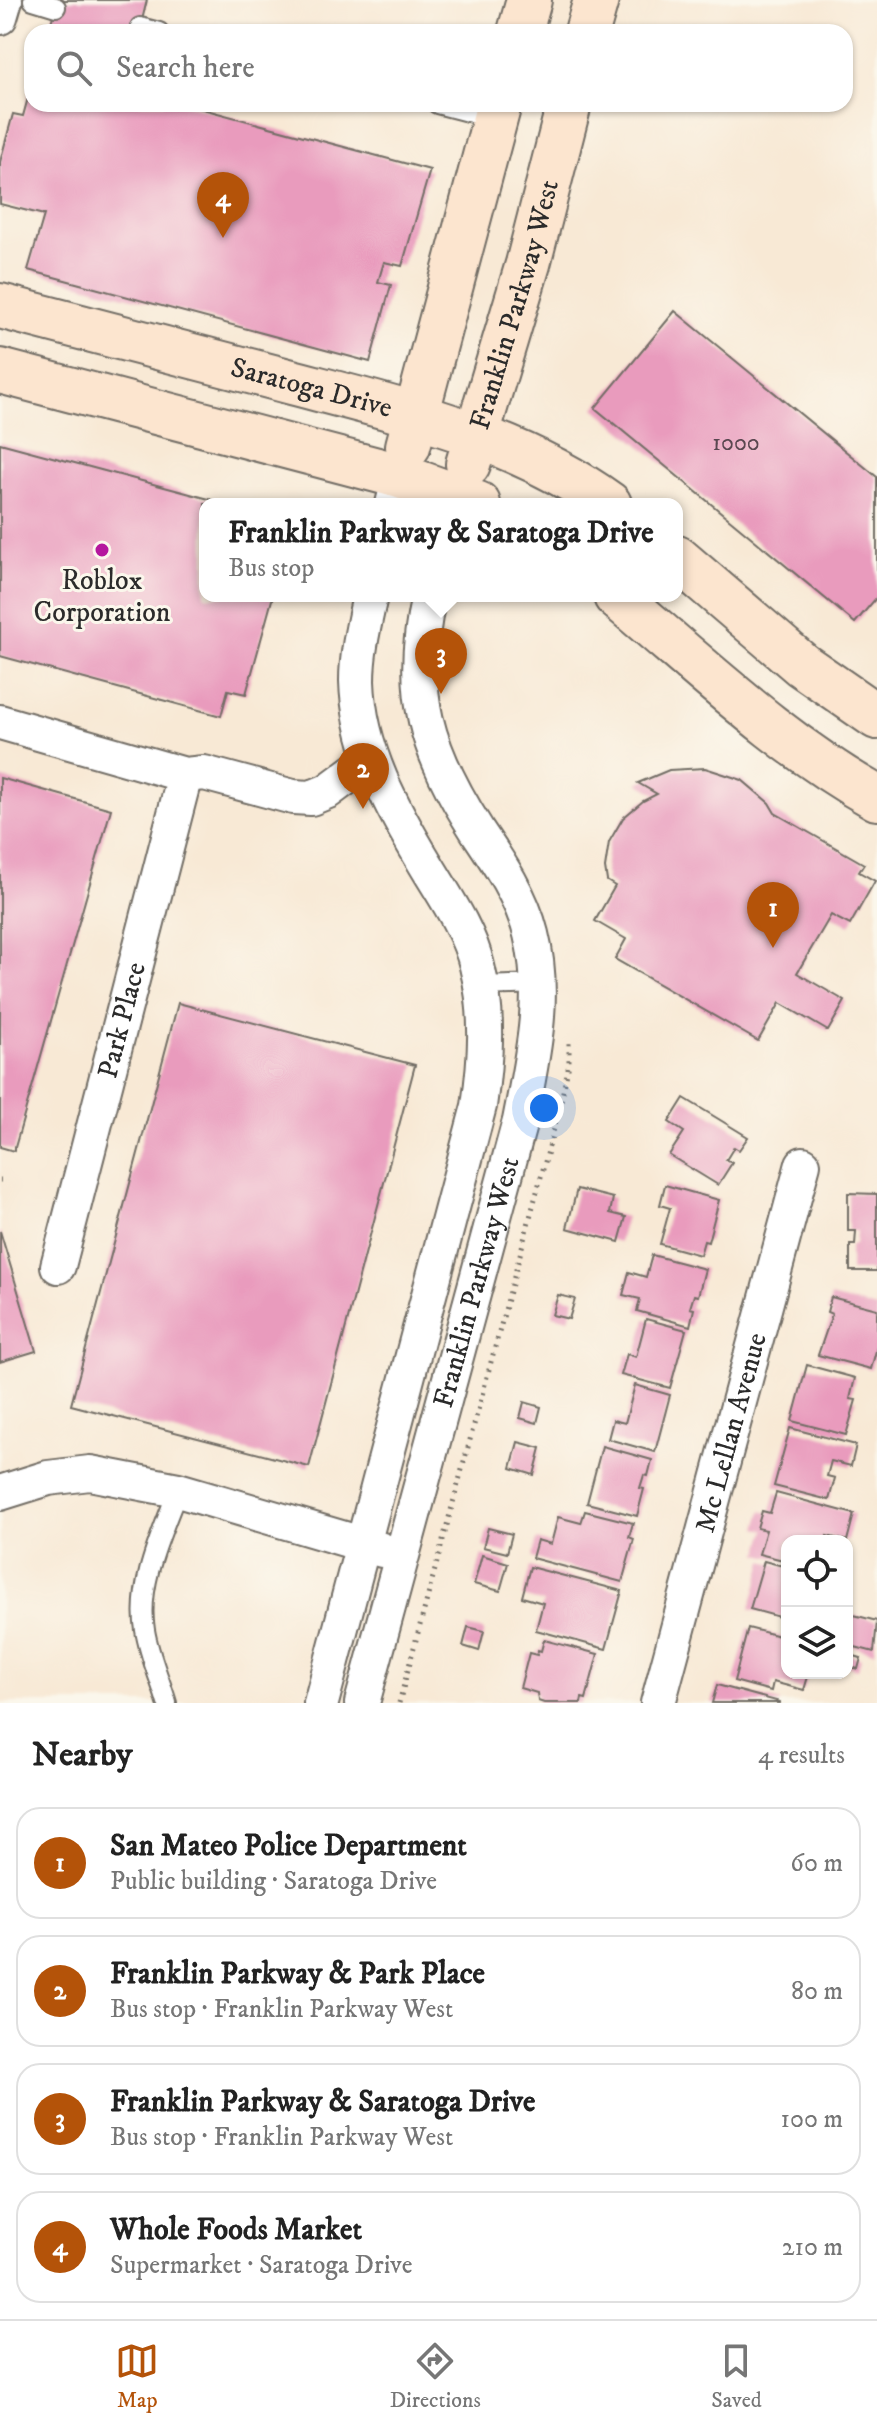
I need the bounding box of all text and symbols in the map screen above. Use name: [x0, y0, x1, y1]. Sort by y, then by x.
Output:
search box: [24, 24, 853, 112]
icon: search: [52, 46, 96, 90]
text: Search here: [116, 50, 255, 87]
pin: 4: [197, 172, 249, 238]
street label: Franklin Parkway West: [462, 176, 566, 434]
street label: Saratoga Drive: [227, 349, 396, 425]
house number: 1000: [712, 428, 760, 458]
popup: [199, 498, 683, 602]
text: Franklin Parkway & Saratoga Drive: [228, 515, 654, 552]
marker: Roblox Corporation: [93, 541, 111, 559]
text: Bus stop: [228, 552, 314, 585]
place label: Roblox Corporation: [34, 563, 171, 630]
pin: 3: [415, 628, 467, 694]
pin: 2: [337, 743, 389, 809]
pin: 1: [747, 882, 799, 948]
street label: Park Place: [90, 958, 153, 1082]
your location: [524, 1088, 564, 1128]
street label: Franklin Parkway West: [425, 1153, 527, 1412]
street label: Mc Lellan Avenue: [687, 1329, 774, 1536]
map controls: [781, 1535, 853, 1679]
button: locate: [781, 1535, 853, 1607]
button: layers: [781, 1607, 853, 1679]
text: Nearby: [32, 1734, 133, 1776]
text: 4 results: [758, 1739, 845, 1772]
text: San Mateo Police Department: [110, 1828, 467, 1865]
text: 1: [55, 1847, 65, 1880]
text: 60 m: [790, 1847, 843, 1880]
text: Public building · Saratoga Drive: [110, 1865, 437, 1898]
text: Franklin Parkway & Park Place: [110, 1956, 485, 1993]
text: 2: [54, 1975, 66, 2008]
text: 80 m: [791, 1975, 843, 2008]
text: Bus stop · Franklin Parkway West: [110, 1993, 453, 2026]
text: Franklin Parkway & Saratoga Drive: [110, 2084, 535, 2121]
text: 3: [55, 2103, 65, 2136]
text: 100 m: [780, 2103, 843, 2136]
text: Bus stop · Franklin Parkway West: [110, 2121, 453, 2154]
text: Whole Foods Market: [110, 2212, 362, 2249]
text: 4: [53, 2231, 67, 2264]
text: 210 m: [782, 2231, 843, 2264]
text: Supermarket · Saratoga Drive: [110, 2249, 413, 2282]
tab: Map: [115, 2339, 159, 2414]
tab: Directions: [390, 2339, 481, 2414]
tab: Saved: [711, 2339, 762, 2414]

